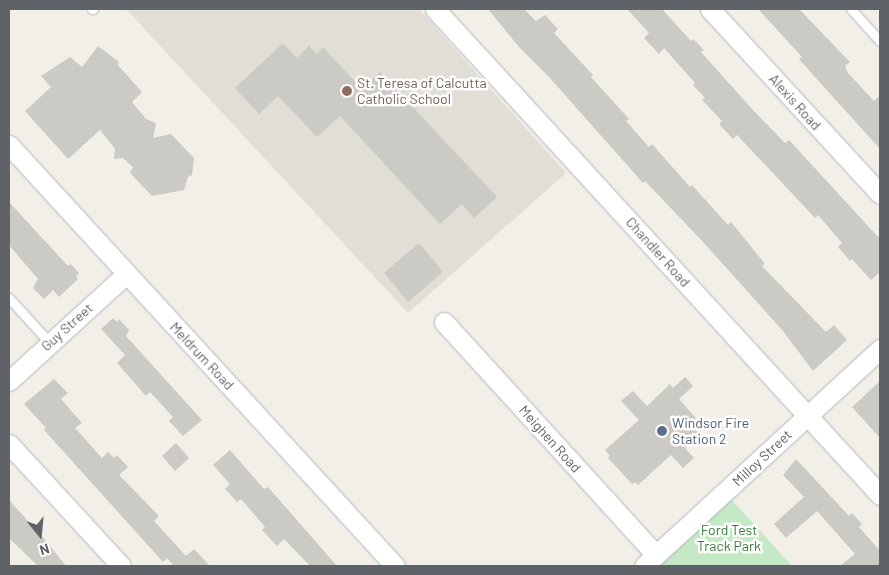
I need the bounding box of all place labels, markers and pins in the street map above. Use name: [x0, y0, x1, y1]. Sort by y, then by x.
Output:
place label: St. Teresa of Calcutta Catholic School: [357, 75, 487, 108]
marker: St. Teresa of Calcutta Catholic School: [341, 85, 353, 97]
place label: Windsor Fire Station 2: [672, 415, 749, 448]
marker: Windsor Fire Station 2: [656, 425, 668, 437]

